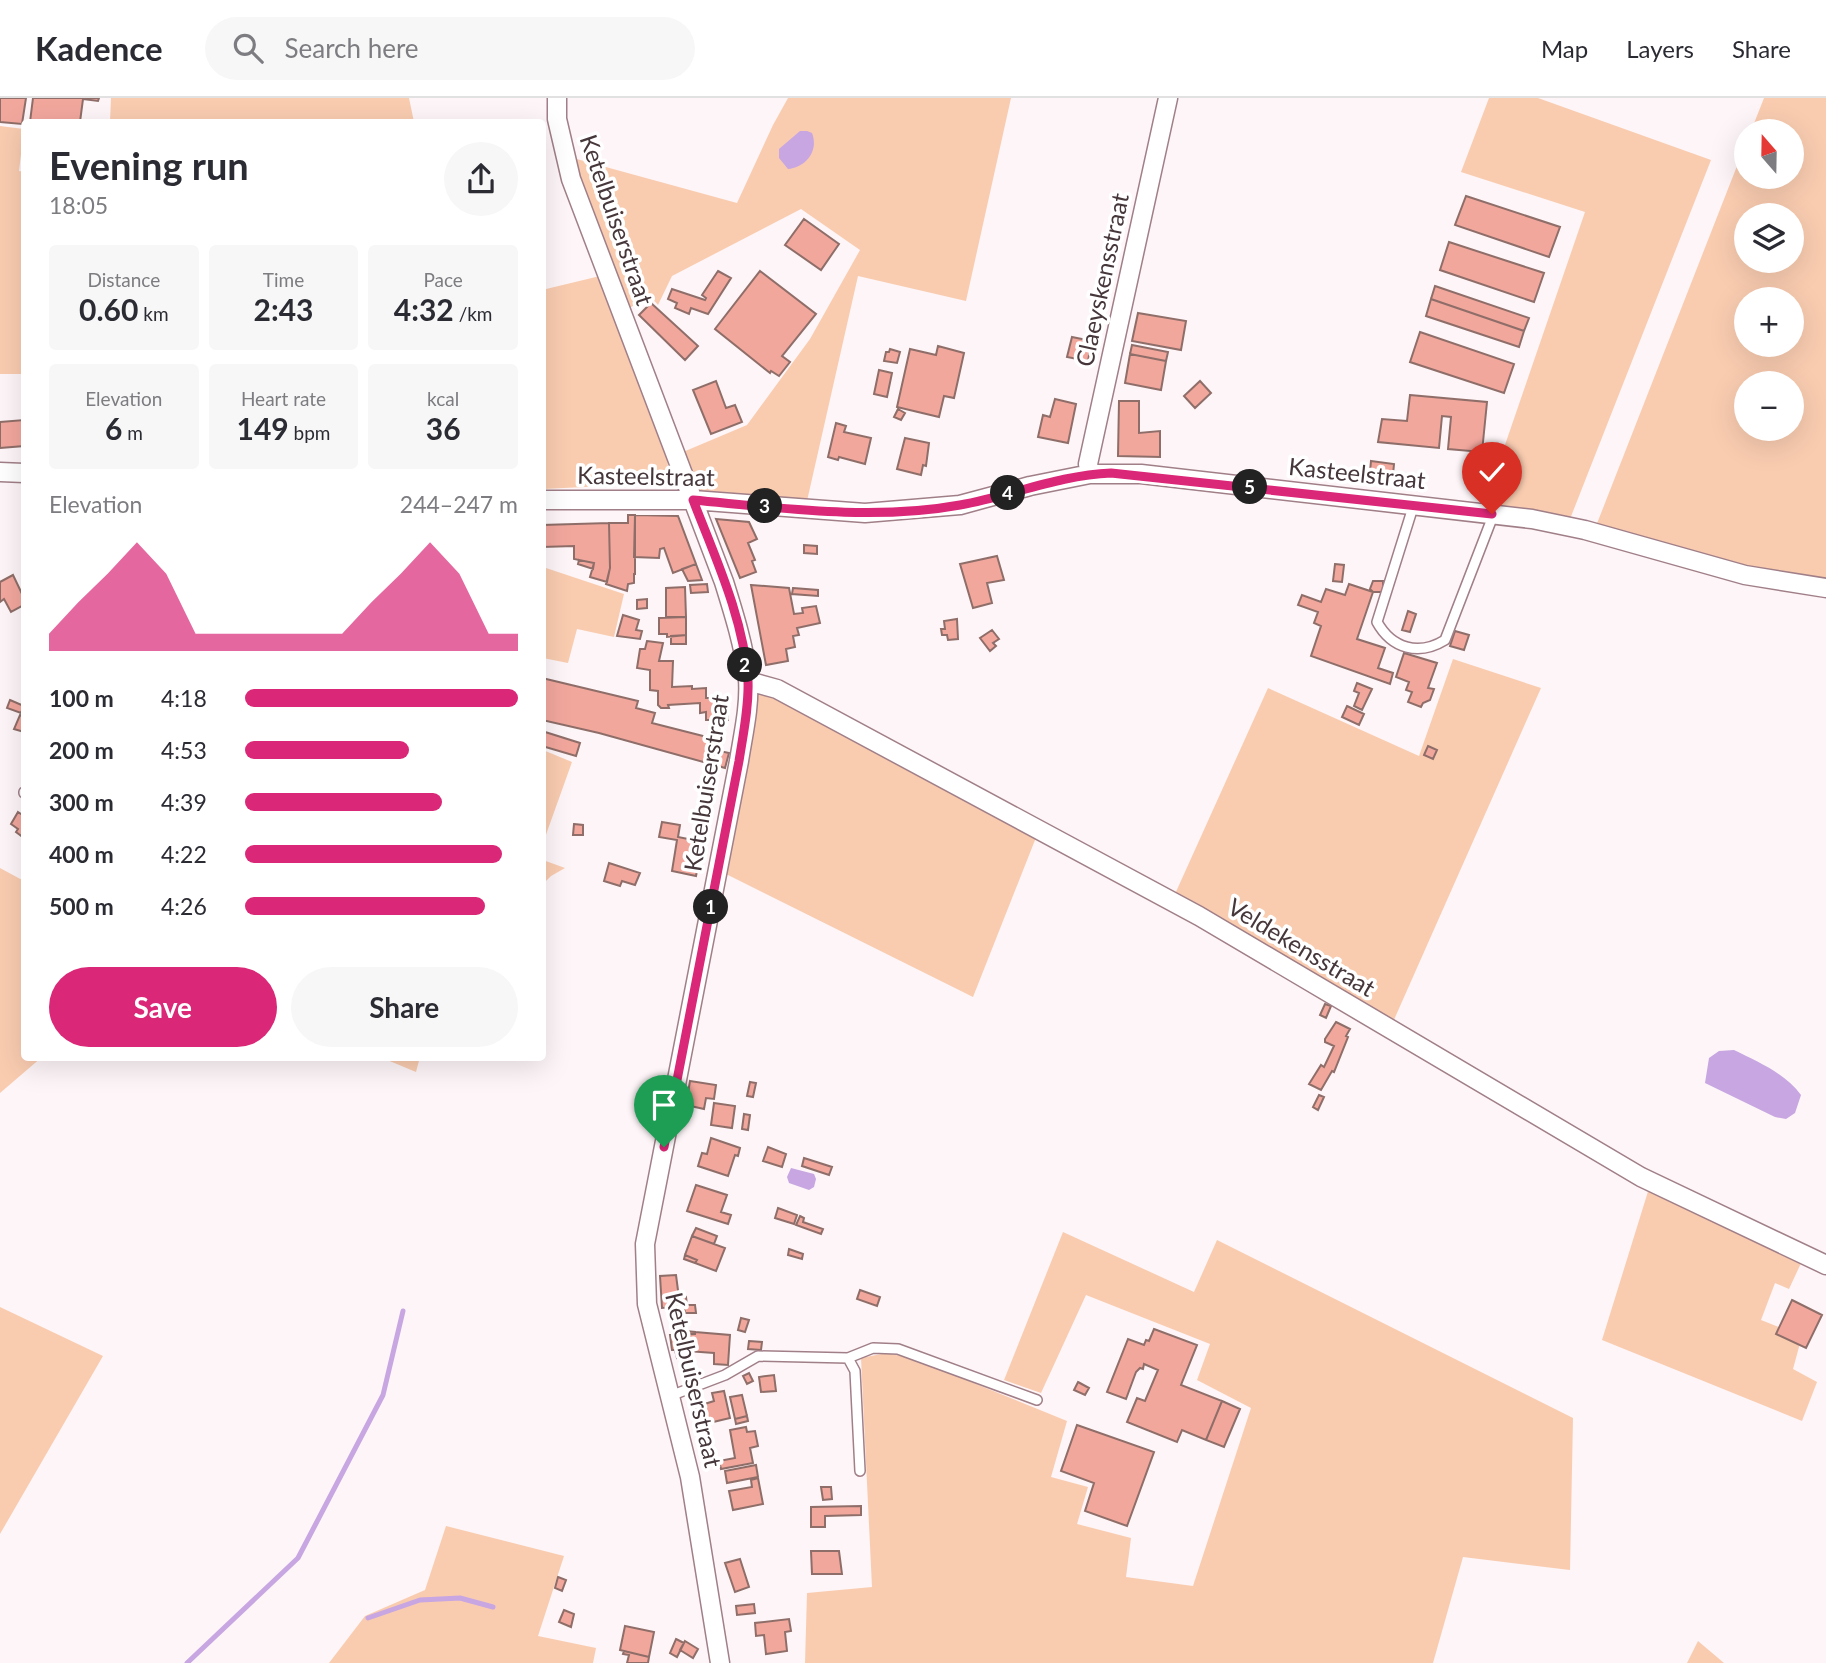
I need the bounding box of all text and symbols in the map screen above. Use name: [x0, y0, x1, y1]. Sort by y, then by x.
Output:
search box: [205, 17, 695, 80]
text: Kadence: [35, 28, 163, 68]
icon: search: [229, 29, 267, 67]
text: Search here: [285, 32, 419, 64]
text: Map: [1541, 34, 1588, 63]
text: Layers: [1626, 34, 1694, 63]
text: Share: [1732, 34, 1791, 63]
north arrow: [1734, 119, 1804, 189]
map controls: [1734, 119, 1804, 441]
street label: Ketelbuiserstraat: [575, 130, 660, 309]
text: Evening run: [49, 142, 249, 188]
button: share: [444, 142, 518, 216]
street label: Claeyskensstraat: [1069, 190, 1134, 369]
text: 18:05: [49, 191, 108, 219]
button: layers: [1734, 203, 1804, 273]
text: Distance: [87, 268, 160, 291]
text: Time: [263, 268, 304, 291]
text: Pace: [423, 268, 463, 291]
button: +: [1734, 287, 1804, 357]
text: 0.60: [79, 291, 138, 327]
text: 2:43: [254, 291, 313, 327]
text: 4:32: [394, 291, 454, 327]
text: km: [138, 302, 169, 325]
text: /km: [454, 302, 493, 325]
button: −: [1734, 371, 1804, 441]
text: Elevation: [85, 387, 162, 410]
text: Heart rate: [241, 387, 326, 410]
text: kcal: [427, 387, 459, 410]
text: 6: [105, 410, 122, 446]
text: 149: [237, 410, 289, 446]
text: 36: [426, 410, 461, 446]
text: m: [122, 421, 143, 444]
text: bpm: [289, 421, 330, 444]
pin: [1462, 442, 1522, 514]
street label: Kasteelstraat: [1287, 451, 1427, 494]
icon: check: [1473, 453, 1511, 491]
street label: Kasteelstraat: [577, 460, 715, 491]
pin: 5: [1232, 470, 1268, 504]
text: 5: [1244, 475, 1255, 498]
pin: 4: [990, 476, 1026, 510]
text: 4: [1002, 481, 1013, 504]
pin: 3: [748, 488, 782, 524]
text: Elevation: [49, 490, 142, 518]
text: 244–247 m: [400, 490, 518, 518]
text: 3: [759, 494, 770, 517]
pin: 2: [728, 648, 762, 682]
text: 2: [739, 653, 750, 676]
text: 100 m: [49, 684, 114, 712]
text: 4:18: [161, 684, 207, 712]
street label: Ketelbuiserstraat: [677, 692, 734, 873]
text: 200 m: [49, 736, 114, 764]
text: 4:53: [161, 736, 207, 764]
text: 300 m: [49, 788, 114, 816]
text: 4:39: [161, 788, 207, 816]
text: 400 m: [49, 840, 114, 868]
text: 4:22: [161, 840, 207, 868]
pin: 1: [694, 890, 728, 924]
street label: Veldekensstraat: [1223, 891, 1381, 1002]
text: 500 m: [49, 892, 114, 920]
text: 4:26: [161, 892, 207, 920]
text: 1: [705, 895, 716, 918]
button: Save: [49, 967, 277, 1047]
button: Share: [291, 967, 518, 1047]
pin: [634, 1075, 694, 1147]
icon: arrive: [645, 1086, 683, 1124]
street label: Ketelbuiserstraat: [660, 1289, 729, 1470]

